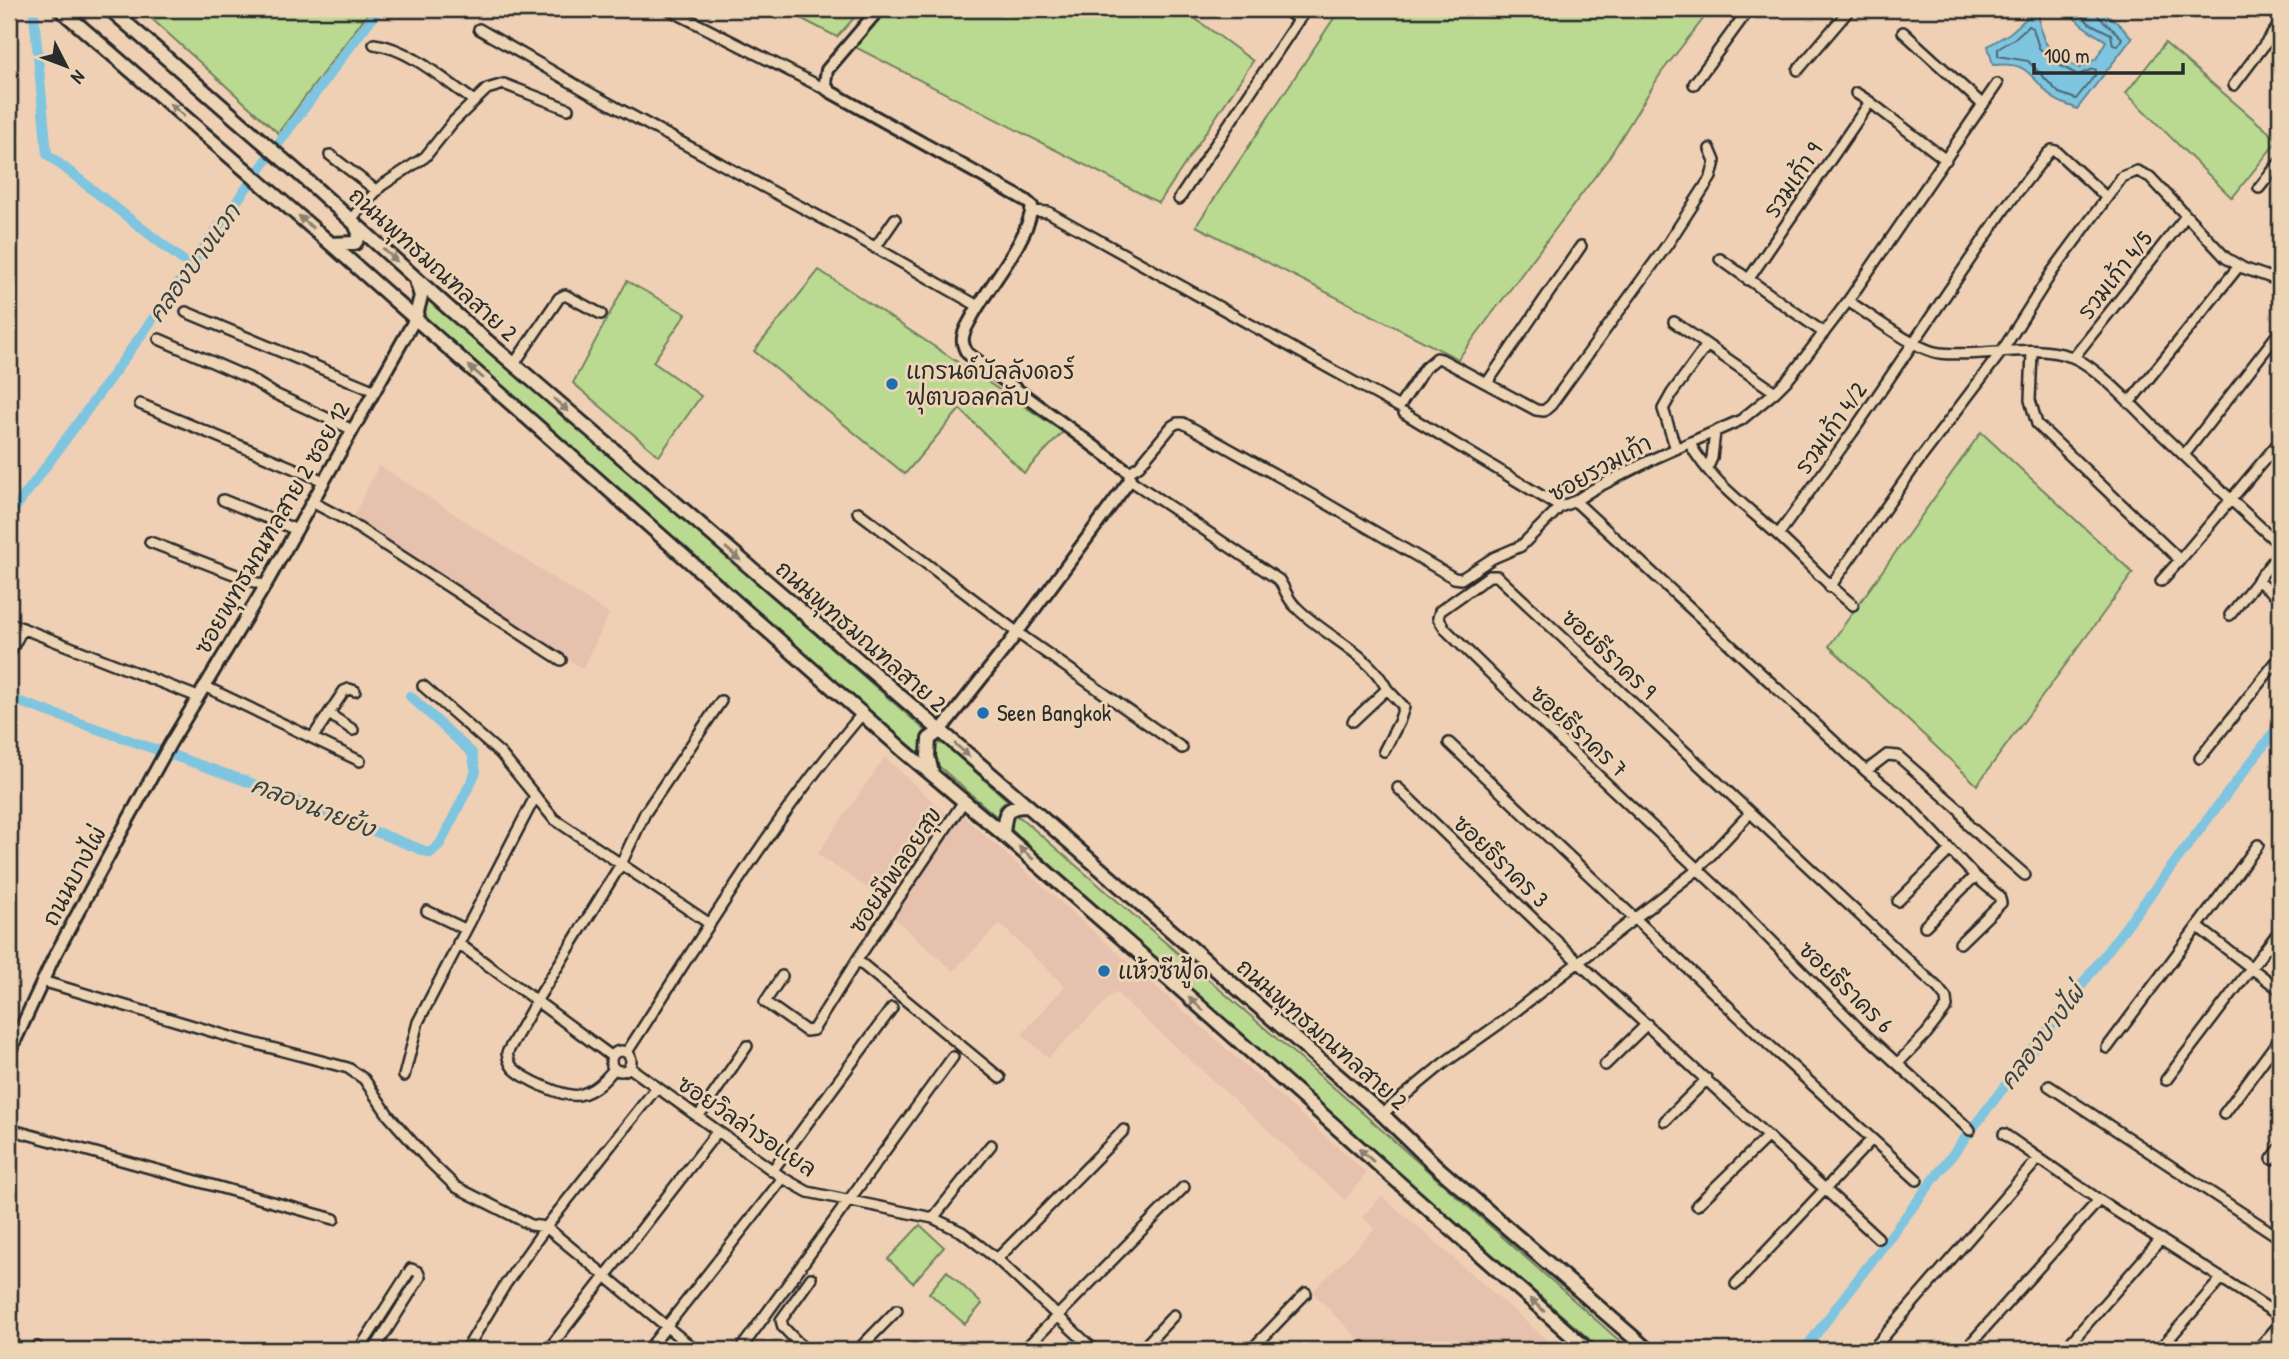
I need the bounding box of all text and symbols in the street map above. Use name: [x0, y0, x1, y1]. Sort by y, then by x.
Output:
north arrow: [32, 32, 102, 102]
scale bar: [2034, 32, 2182, 76]
text: 100 m: [2044, 41, 2090, 70]
text: N: [66, 65, 92, 90]
one-way arrow: [168, 103, 185, 118]
street label: รวมเก้า 9: [1756, 136, 1829, 224]
street label: ถนนพุทธมณฑลสาย 2: [340, 180, 524, 350]
water label: คลองบางแวก: [139, 196, 248, 328]
one-way arrow: [297, 215, 314, 230]
street label: รวมเก้า 4/5: [2070, 224, 2159, 325]
one-way arrow: [381, 247, 398, 263]
place label: แกรนด์บัลลังดอร์ ฟุตบอลคลับ: [906, 355, 1075, 415]
one-way arrow: [467, 364, 485, 380]
street label: รวมเก้า 4/2: [1788, 375, 1874, 480]
marker: แกรนด์บัลลังดอร์ ฟุตบอลคลับ: [884, 376, 900, 392]
street label: ซอยพุทธมณฑลสาย 2 ซอย 12: [187, 396, 359, 661]
one-way arrow: [553, 397, 570, 412]
street label: ซอยรวมเก้า: [1543, 427, 1657, 509]
one-way arrow: [725, 546, 742, 561]
street label: ถนนพุทธมณฑลสาย 2: [767, 553, 953, 721]
street label: ซอยธีราคร 9: [1555, 602, 1664, 706]
street label: ซอยธีราคร 7: [1524, 678, 1635, 784]
place label: Seen Bangkok: [997, 697, 1112, 728]
marker: Seen Bangkok: [975, 705, 991, 721]
one-way arrow: [953, 742, 970, 757]
water label: คลองนายย้ง: [247, 768, 382, 845]
street label: ซอยมีพลอยสุข: [841, 800, 951, 941]
street label: ซอยธีราคร 3: [1447, 807, 1556, 914]
street label: ถนนบางไผ่: [34, 820, 113, 931]
one-way arrow: [1017, 846, 1034, 861]
street label: ซอยธีราคร 6: [1792, 934, 1900, 1040]
street label: ถนนพุทธมณฑลสาย 2: [1228, 951, 1414, 1119]
place label: แห้วซีฟู้ด: [1118, 955, 1209, 989]
marker: แห้วซีฟู้ด: [1096, 963, 1112, 979]
water label: คลองบางไผ่: [1991, 974, 2094, 1095]
one-way arrow: [1187, 996, 1205, 1012]
street label: ซอยวิลล่ารอแยล: [672, 1068, 823, 1184]
one-way arrow: [1357, 1147, 1375, 1163]
one-way arrow: [1528, 1297, 1546, 1313]

